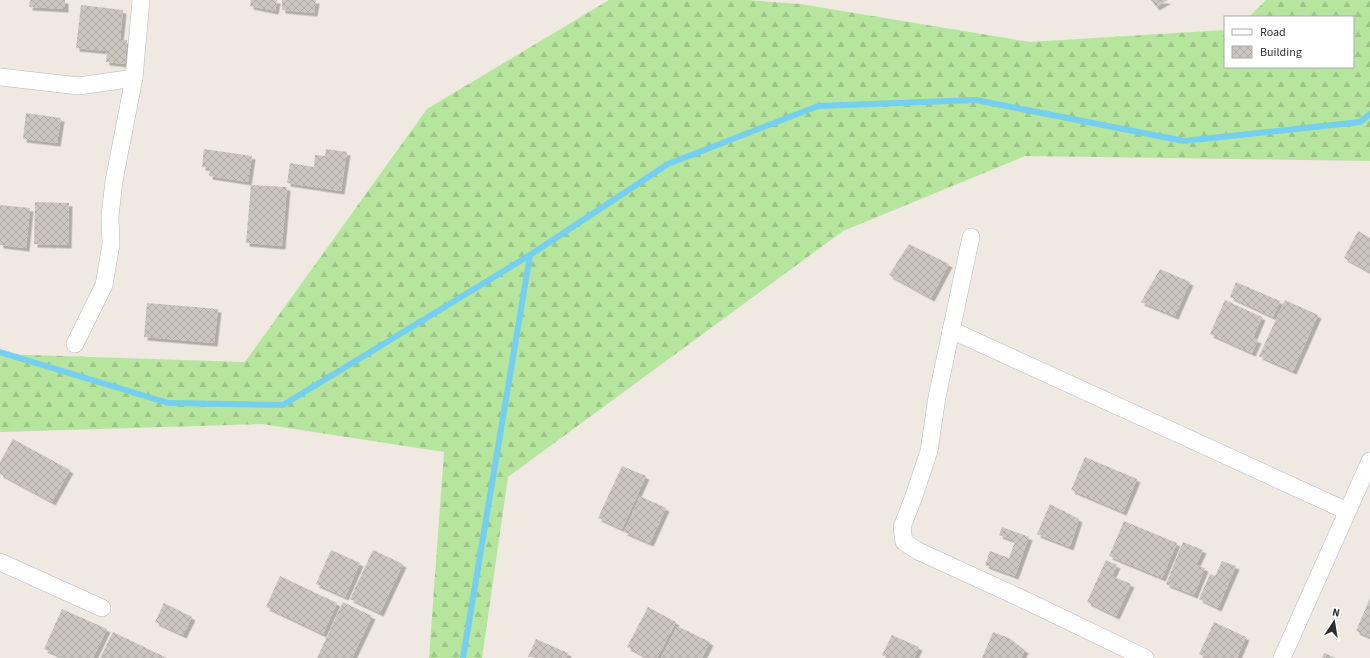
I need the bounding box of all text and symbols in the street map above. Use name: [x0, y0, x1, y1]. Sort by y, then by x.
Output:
legend: [1224, 16, 1354, 68]
text: Road: [1260, 24, 1286, 41]
text: Building: [1260, 44, 1302, 61]
north arrow: [1314, 602, 1354, 642]
text: N: [1331, 605, 1341, 621]

